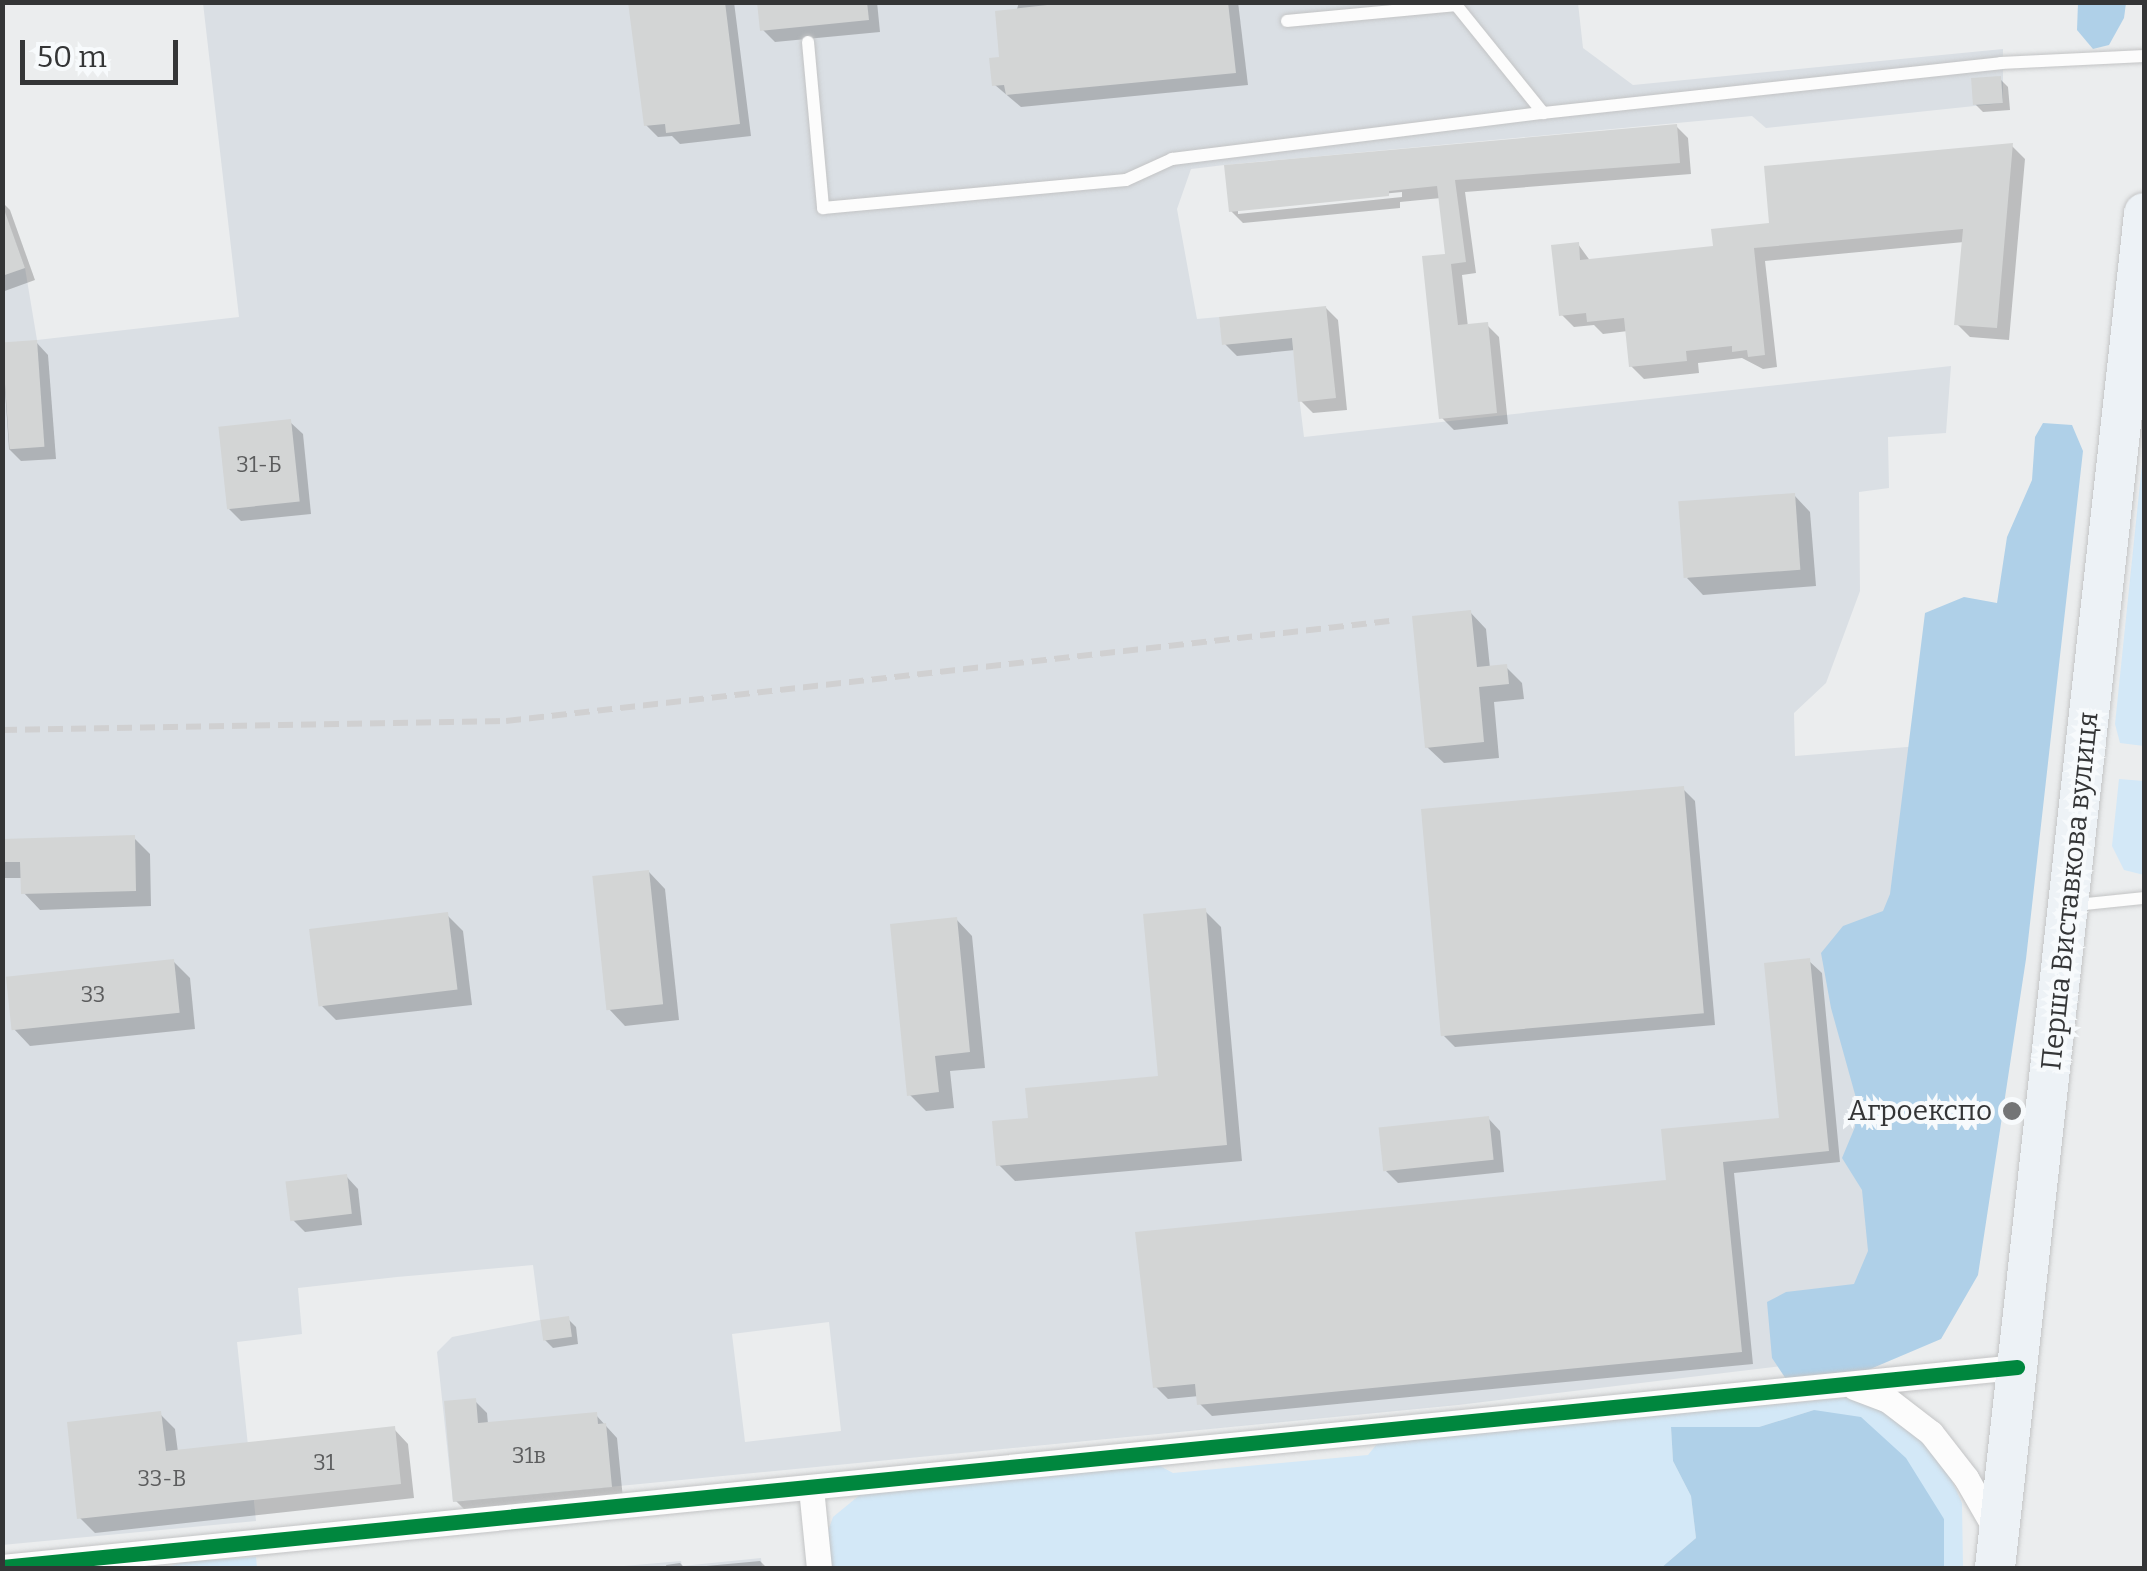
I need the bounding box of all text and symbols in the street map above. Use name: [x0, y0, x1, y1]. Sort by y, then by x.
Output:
scale bar: [25, 20, 182, 82]
text: 50 m: [37, 39, 107, 75]
house number: 31-Б: [236, 452, 282, 478]
street label: Перша Виставкова вулиця: [2034, 710, 2106, 1072]
house number: 33: [81, 982, 105, 1008]
place label: Агроекспо: [1848, 1094, 1992, 1128]
marker: Агроекспо: [2001, 1100, 2023, 1122]
house number: 31в: [512, 1443, 546, 1469]
house number: 31: [313, 1450, 335, 1476]
house number: 33-В: [138, 1466, 186, 1492]

